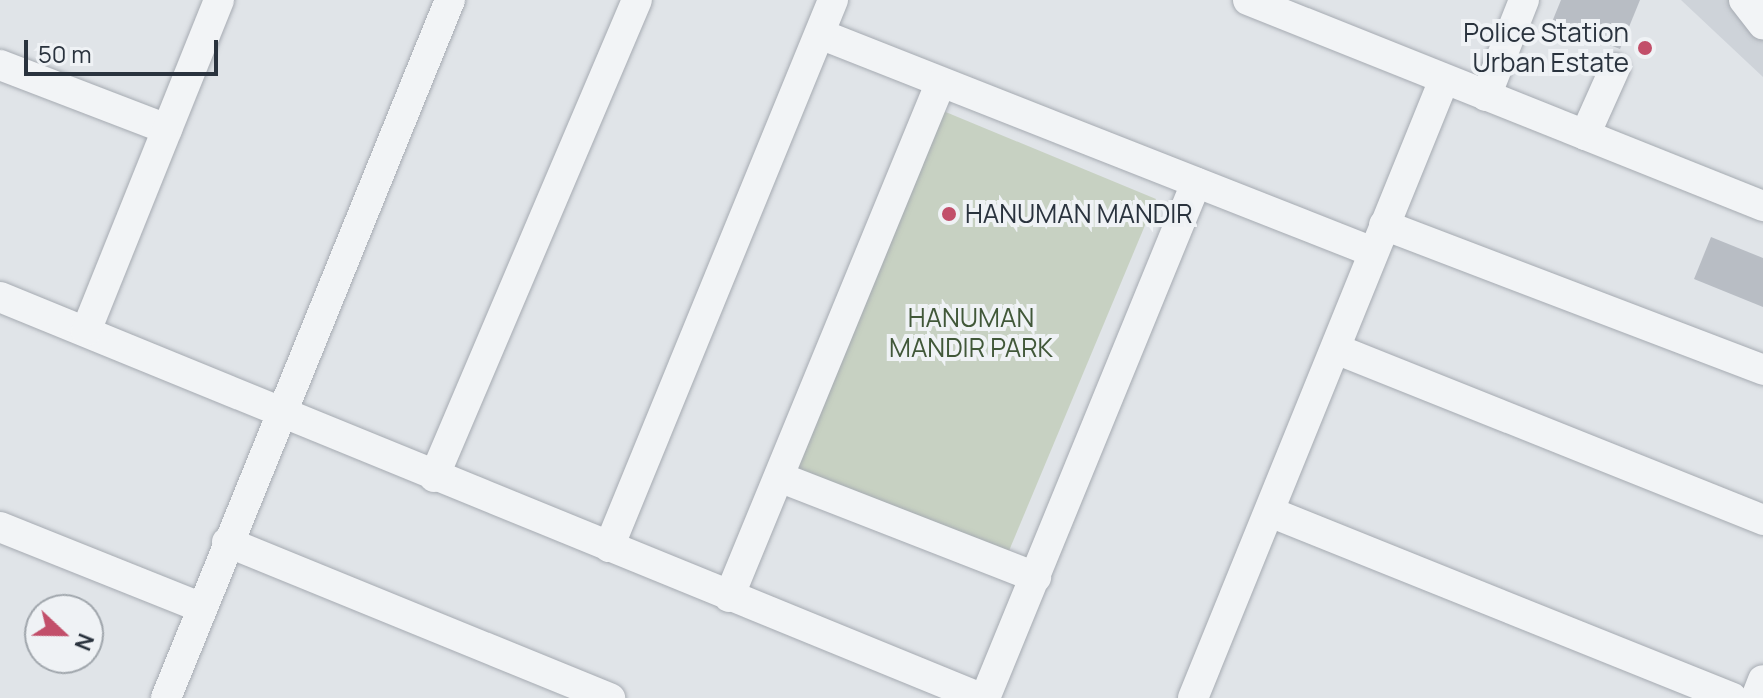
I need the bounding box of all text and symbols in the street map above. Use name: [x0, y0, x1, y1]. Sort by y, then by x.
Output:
place label: Police Station Urban Estate: [1463, 17, 1629, 78]
scale bar: [28, 24, 222, 74]
text: 50 m: [38, 37, 92, 70]
marker: Police Station Urban Estate: [1636, 39, 1654, 57]
place label: HANUMAN MANDIR: [965, 198, 1193, 230]
marker: HANUMAN MANDIR: [940, 205, 958, 223]
park label: HANUMAN MANDIR PARK: [889, 302, 1053, 364]
north arrow: [24, 594, 104, 674]
text: N: [68, 629, 101, 655]

